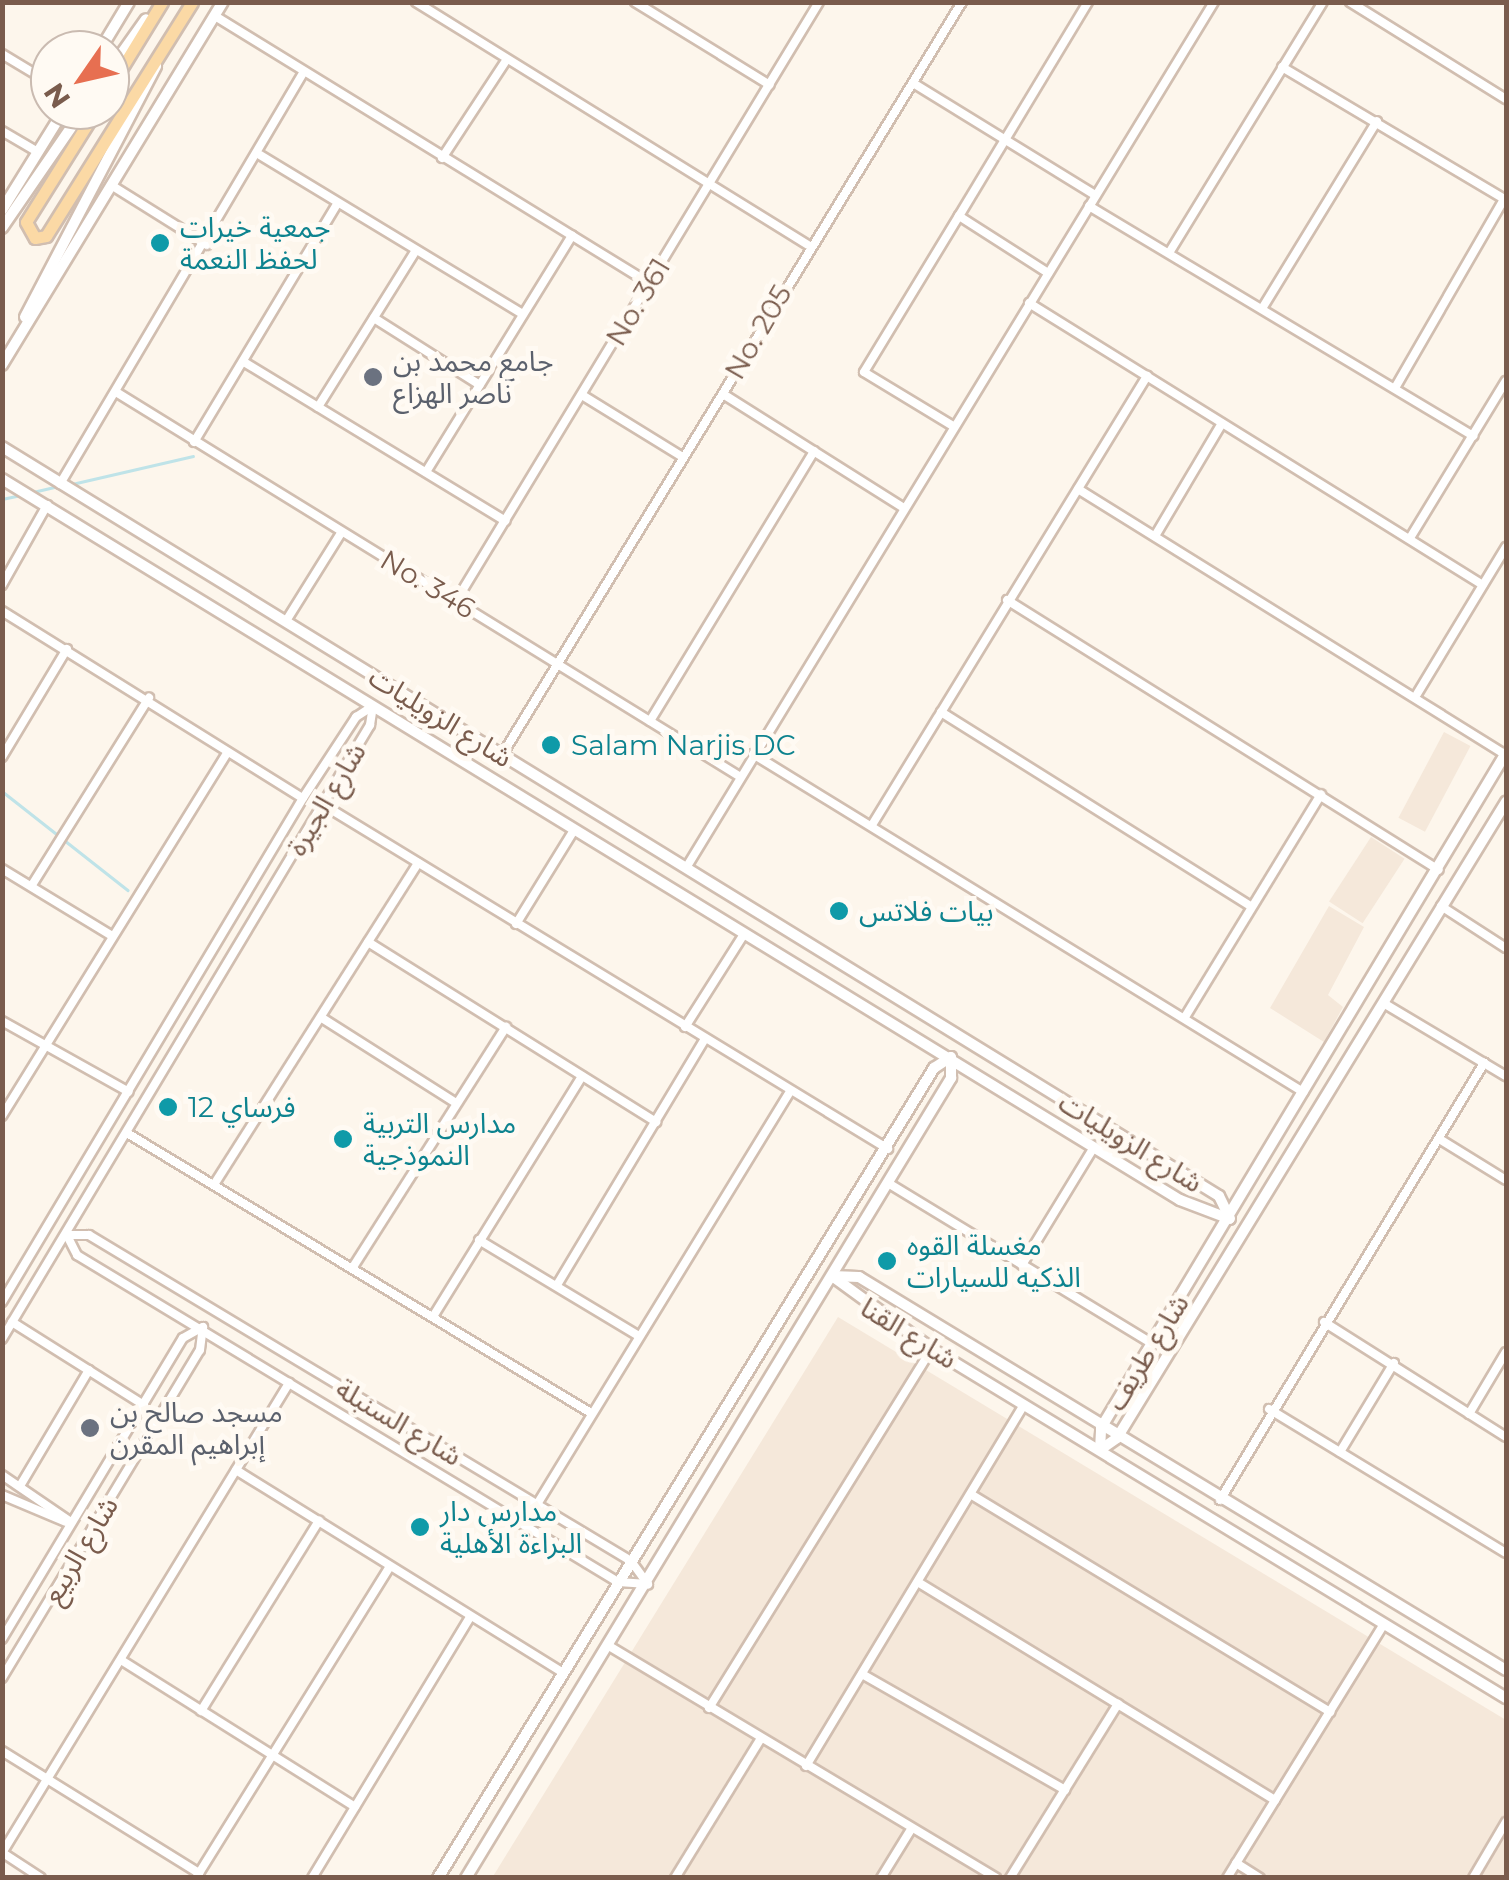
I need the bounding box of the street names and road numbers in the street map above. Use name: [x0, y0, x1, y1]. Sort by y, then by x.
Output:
street label: No. 361: [599, 252, 677, 352]
street label: No. 205: [718, 279, 798, 385]
street label: No. 346: [375, 543, 481, 625]
street label: شارع الزويليات: [363, 660, 519, 774]
street label: شارع الجيرة: [279, 737, 373, 861]
street label: شارع الزويليات: [1053, 1085, 1209, 1199]
street label: شارع طريف: [1098, 1288, 1196, 1416]
street label: شارع القنا: [855, 1290, 963, 1376]
street label: شارع السنبلة: [330, 1371, 468, 1473]
street label: شارع الربيع: [35, 1490, 125, 1610]

